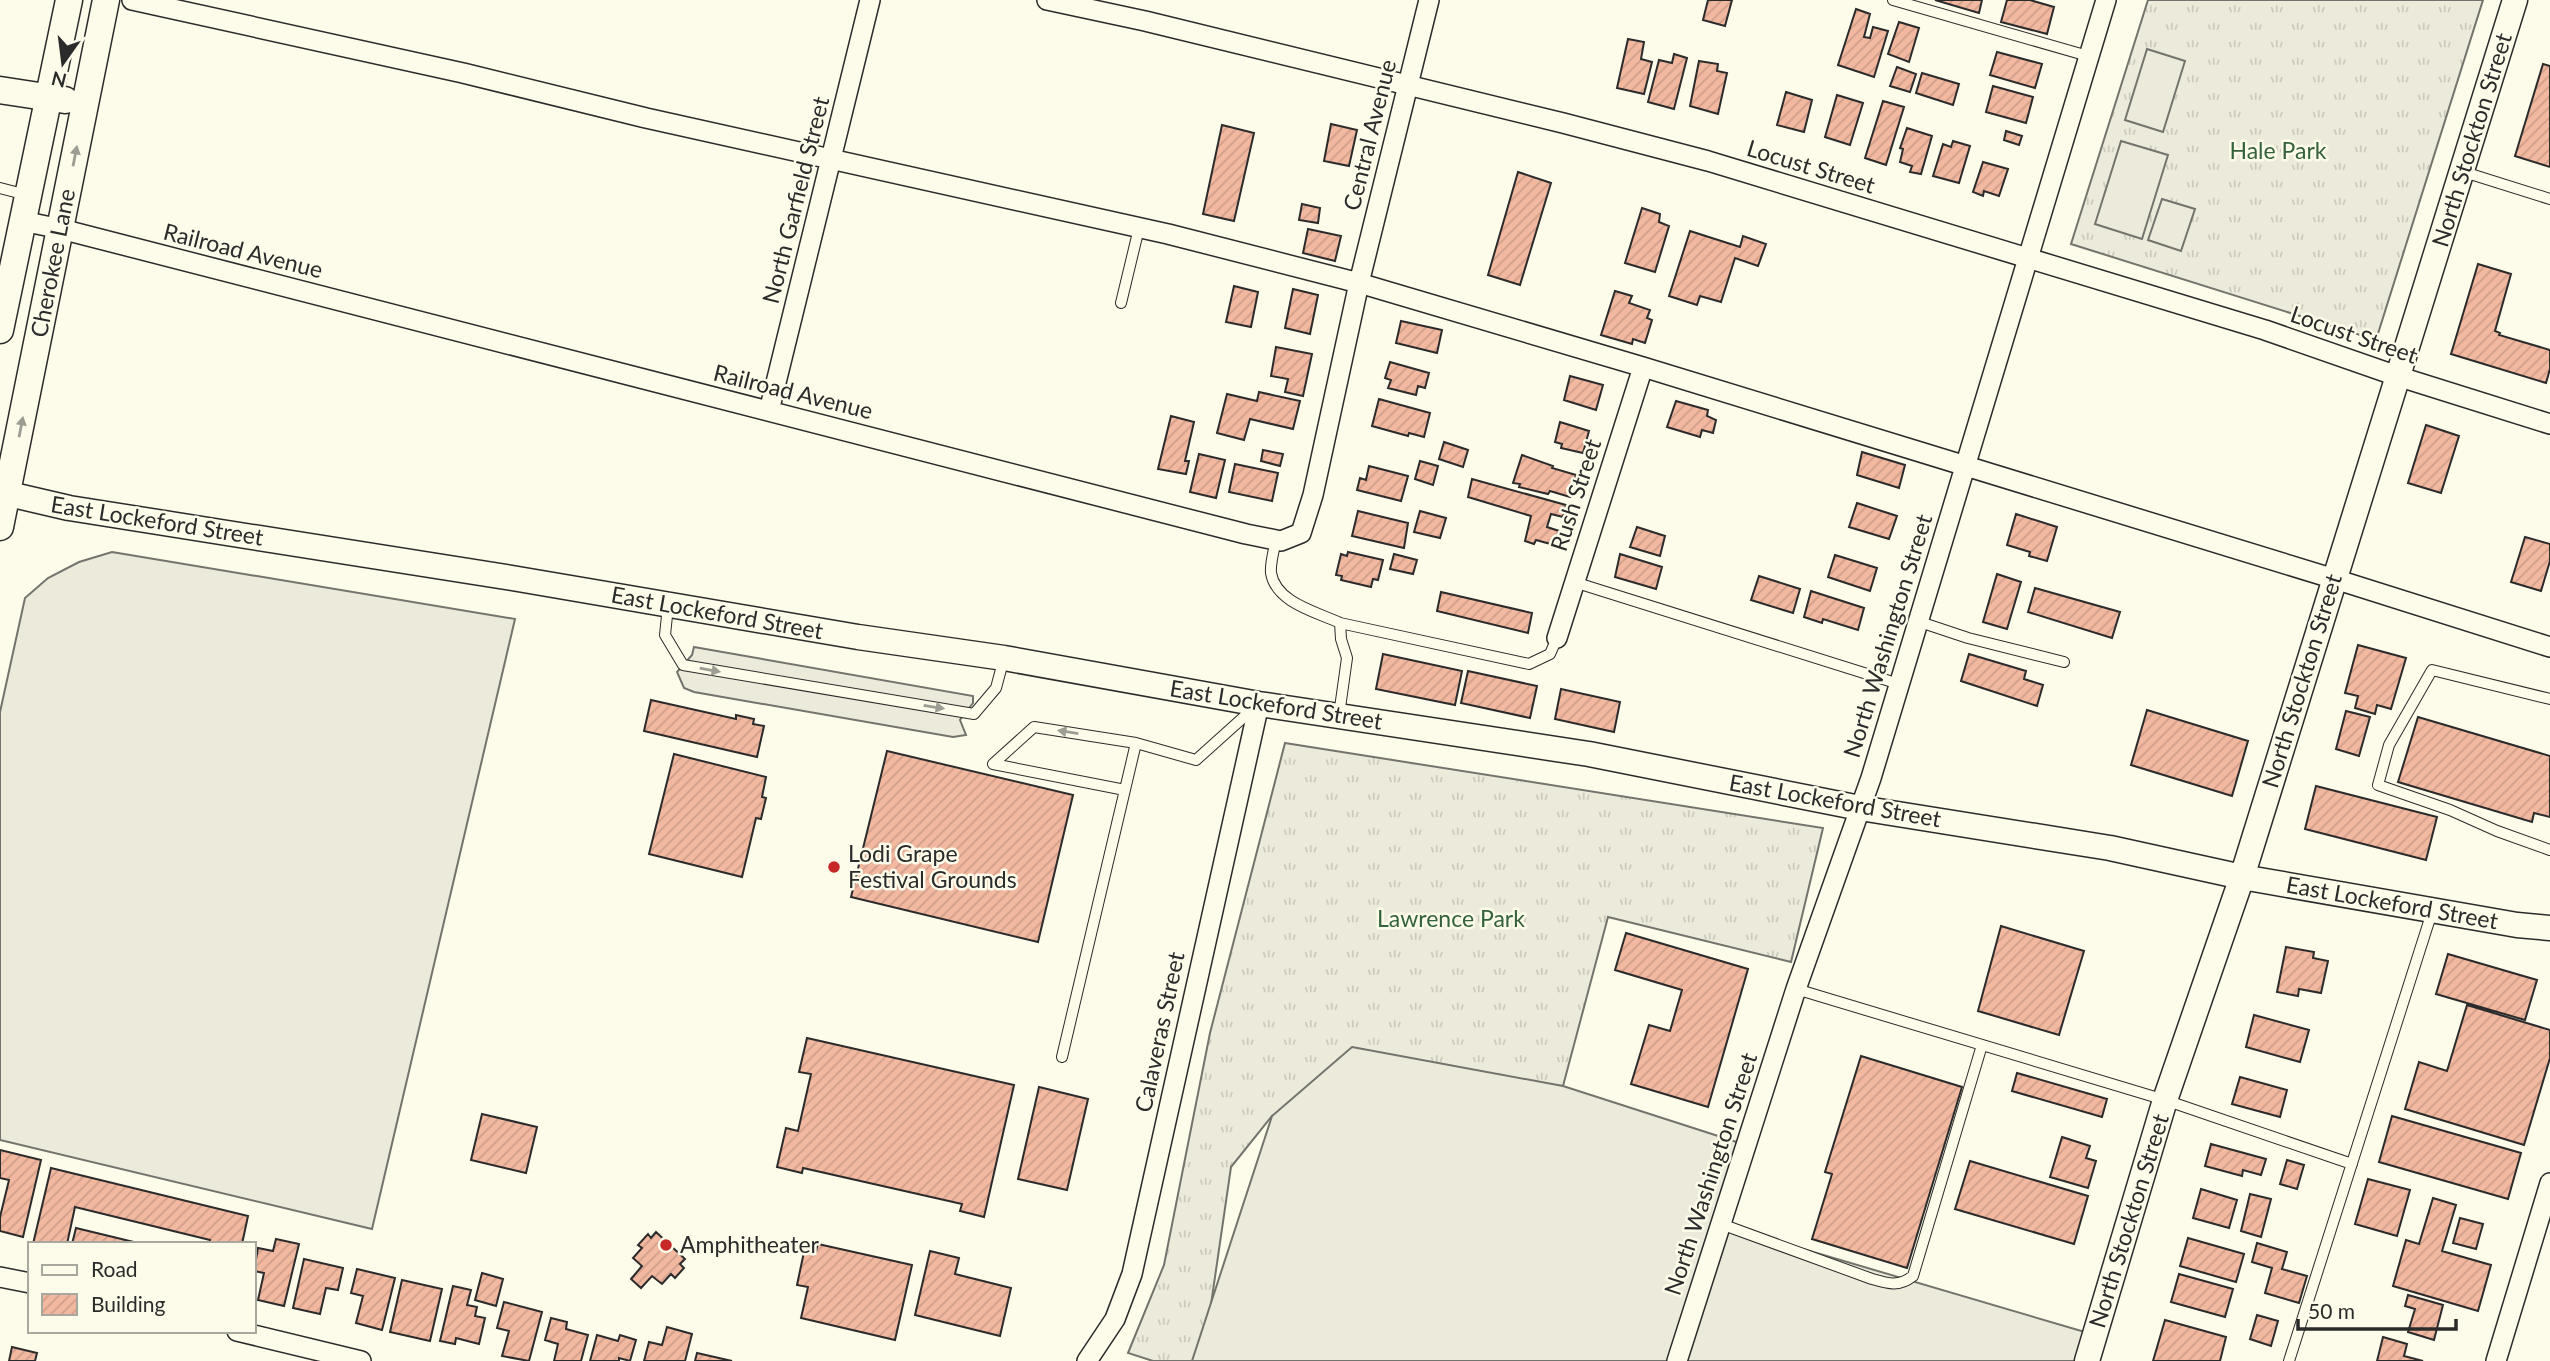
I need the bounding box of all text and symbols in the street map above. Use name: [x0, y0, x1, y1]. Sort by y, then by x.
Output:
north arrow: [28, 28, 98, 98]
street label: North Stockton Street: [2425, 29, 2517, 250]
street label: Central Avenue: [1337, 56, 1401, 213]
text: N: [49, 67, 69, 93]
street label: North Garfield Street: [756, 93, 834, 306]
street label: Locust Street: [1744, 133, 1879, 199]
park label: Hale Park: [2229, 136, 2327, 164]
one-way arrow: [69, 145, 80, 167]
street label: Cherokee Lane: [24, 186, 80, 339]
street label: Railroad Avenue: [161, 217, 326, 283]
street label: Locust Street: [2287, 299, 2422, 369]
street label: Railroad Avenue: [711, 358, 876, 424]
one-way arrow: [16, 416, 27, 438]
street label: Rush Street: [1544, 434, 1607, 554]
street label: East Lockeford Street: [49, 489, 266, 551]
street label: North Washington Street: [1837, 510, 1938, 761]
street label: North Stockton Street: [2255, 570, 2347, 791]
street label: East Lockeford Street: [609, 580, 826, 645]
one-way arrow: [699, 665, 721, 676]
street label: East Lockeford Street: [1168, 673, 1385, 735]
one-way arrow: [924, 702, 946, 713]
one-way arrow: [1057, 727, 1079, 738]
street label: East Lockeford Street: [1727, 768, 1944, 833]
place label: Lodi Grape Festival Grounds: [848, 839, 1017, 893]
marker: Lodi Grape Festival Grounds: [826, 859, 842, 875]
street label: East Lockeford Street: [2284, 870, 2501, 935]
park label: Lawrence Park: [1377, 904, 1525, 932]
street label: Calaveras Street: [1128, 948, 1190, 1114]
street label: North Washington Street: [1658, 1048, 1763, 1298]
street label: North Stockton Street: [2082, 1110, 2174, 1331]
place label: Amphitheater: [680, 1230, 820, 1258]
marker: Amphitheater: [658, 1237, 674, 1253]
legend: [28, 1242, 256, 1333]
text: Road: [91, 1256, 138, 1281]
scale bar: [2298, 1288, 2456, 1332]
text: Building: [91, 1291, 166, 1316]
text: 50 m: [2308, 1298, 2355, 1323]

